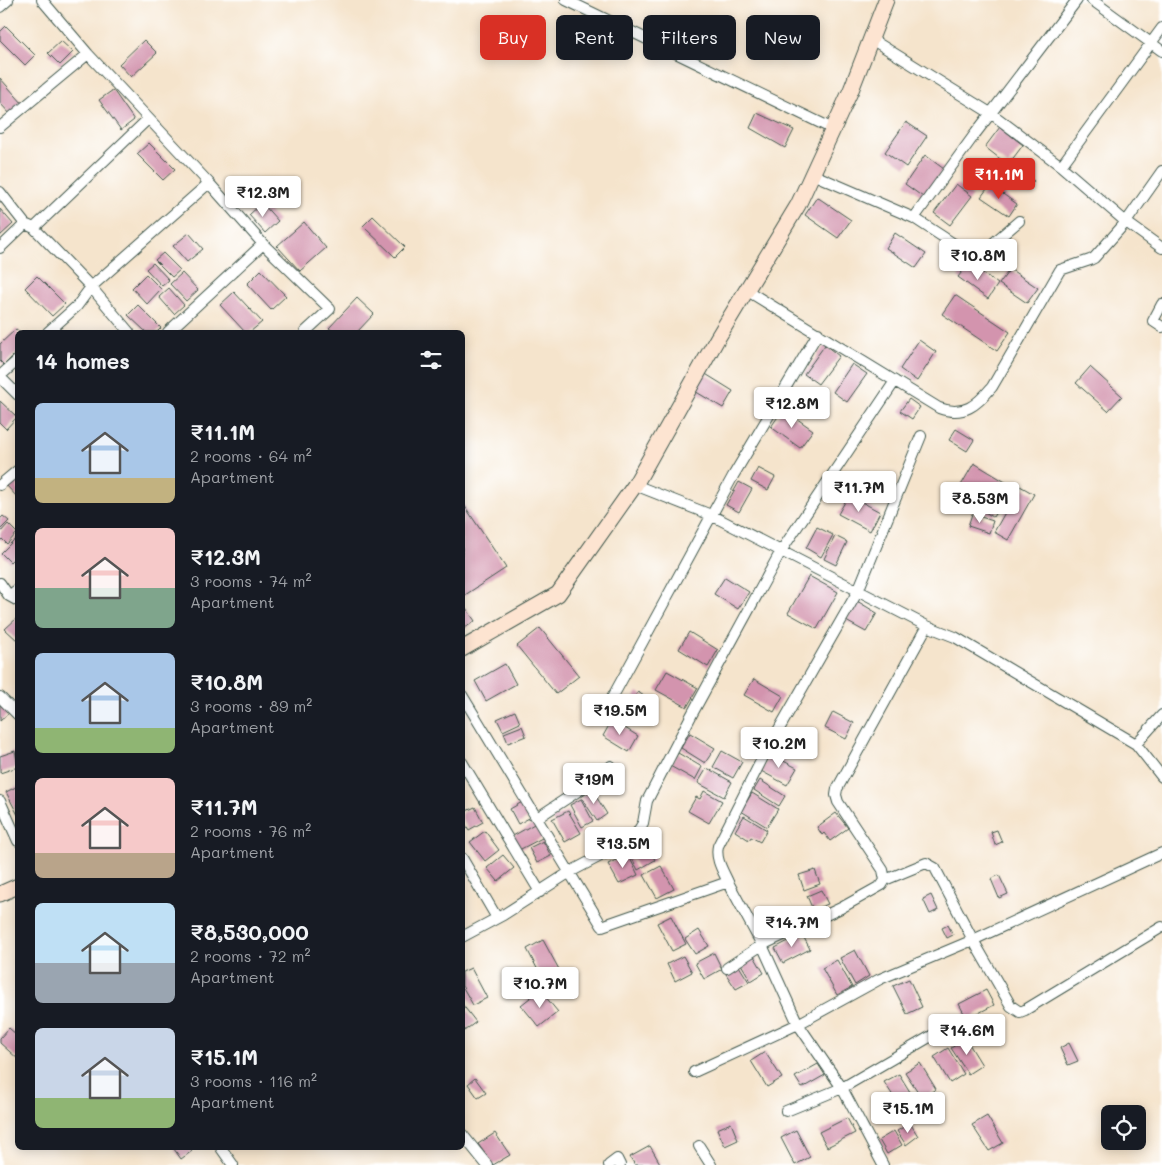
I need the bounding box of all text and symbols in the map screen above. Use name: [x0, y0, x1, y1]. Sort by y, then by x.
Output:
chip: Buy: [480, 15, 546, 60]
chip: Rent: [556, 15, 633, 60]
chip: Filters: [643, 15, 736, 60]
chip: New: [746, 15, 820, 60]
pin: ₹11.1M: [958, 158, 1040, 200]
text: ₹11.1M: [974, 163, 1024, 184]
pin: ₹12.3M: [222, 176, 304, 218]
text: ₹12.3M: [236, 181, 290, 202]
pin: ₹10.8M: [937, 238, 1019, 281]
text: ₹10.8M: [950, 244, 1006, 265]
icon: filters: [417, 346, 445, 374]
text: 14 homes: [35, 347, 130, 374]
pin: ₹12.8M: [751, 386, 833, 429]
text: ₹12.8M: [765, 392, 819, 413]
text: ₹11.1M: [190, 418, 255, 445]
icon: home: [75, 423, 135, 483]
text: 2 rooms · 64 m²: [190, 445, 312, 466]
text: Apartment: [190, 466, 275, 487]
pin: ₹11.7M: [818, 470, 900, 513]
text: ₹11.7M: [833, 476, 885, 497]
pin: ₹8.53M: [939, 482, 1021, 524]
text: ₹8.53M: [951, 487, 1009, 508]
text: ₹12.3M: [190, 543, 261, 570]
icon: home: [75, 548, 135, 608]
text: 3 rooms · 74 m²: [190, 570, 311, 591]
text: Apartment: [190, 591, 275, 612]
text: ₹10.8M: [190, 668, 263, 695]
icon: home: [75, 673, 135, 733]
pin: ₹19.5M: [579, 694, 661, 736]
text: 3 rooms · 89 m²: [190, 695, 312, 716]
text: ₹19.5M: [593, 699, 647, 720]
text: Apartment: [190, 716, 275, 737]
pin: ₹10.2M: [738, 726, 820, 769]
text: ₹10.2M: [752, 732, 806, 753]
pin: ₹19M: [564, 762, 624, 805]
text: ₹19M: [574, 768, 614, 789]
text: ₹11.7M: [190, 793, 258, 820]
icon: home: [75, 798, 135, 858]
text: 2 rooms · 76 m²: [190, 820, 311, 841]
pin: ₹13.5M: [582, 826, 664, 869]
text: ₹13.5M: [596, 832, 650, 853]
text: Apartment: [190, 841, 275, 862]
pin: ₹14.7M: [751, 906, 833, 948]
text: ₹14.7M: [765, 911, 819, 932]
text: ₹8,530,000: [190, 918, 309, 945]
icon: home: [75, 923, 135, 983]
text: 2 rooms · 72 m²: [190, 945, 311, 966]
text: Apartment: [190, 966, 275, 987]
pin: ₹10.7M: [499, 966, 581, 1009]
text: ₹10.7M: [513, 972, 567, 993]
pin: ₹14.6M: [926, 1014, 1008, 1056]
text: ₹14.6M: [939, 1019, 995, 1040]
text: ₹15.1M: [190, 1043, 258, 1070]
icon: home: [75, 1048, 135, 1108]
text: 3 rooms · 116 m²: [190, 1070, 317, 1091]
text: Apartment: [190, 1091, 275, 1112]
pin: ₹15.1M: [867, 1092, 949, 1134]
text: ₹15.1M: [882, 1097, 934, 1118]
map controls: [1101, 1105, 1146, 1150]
button: locate: [1101, 1105, 1146, 1150]

